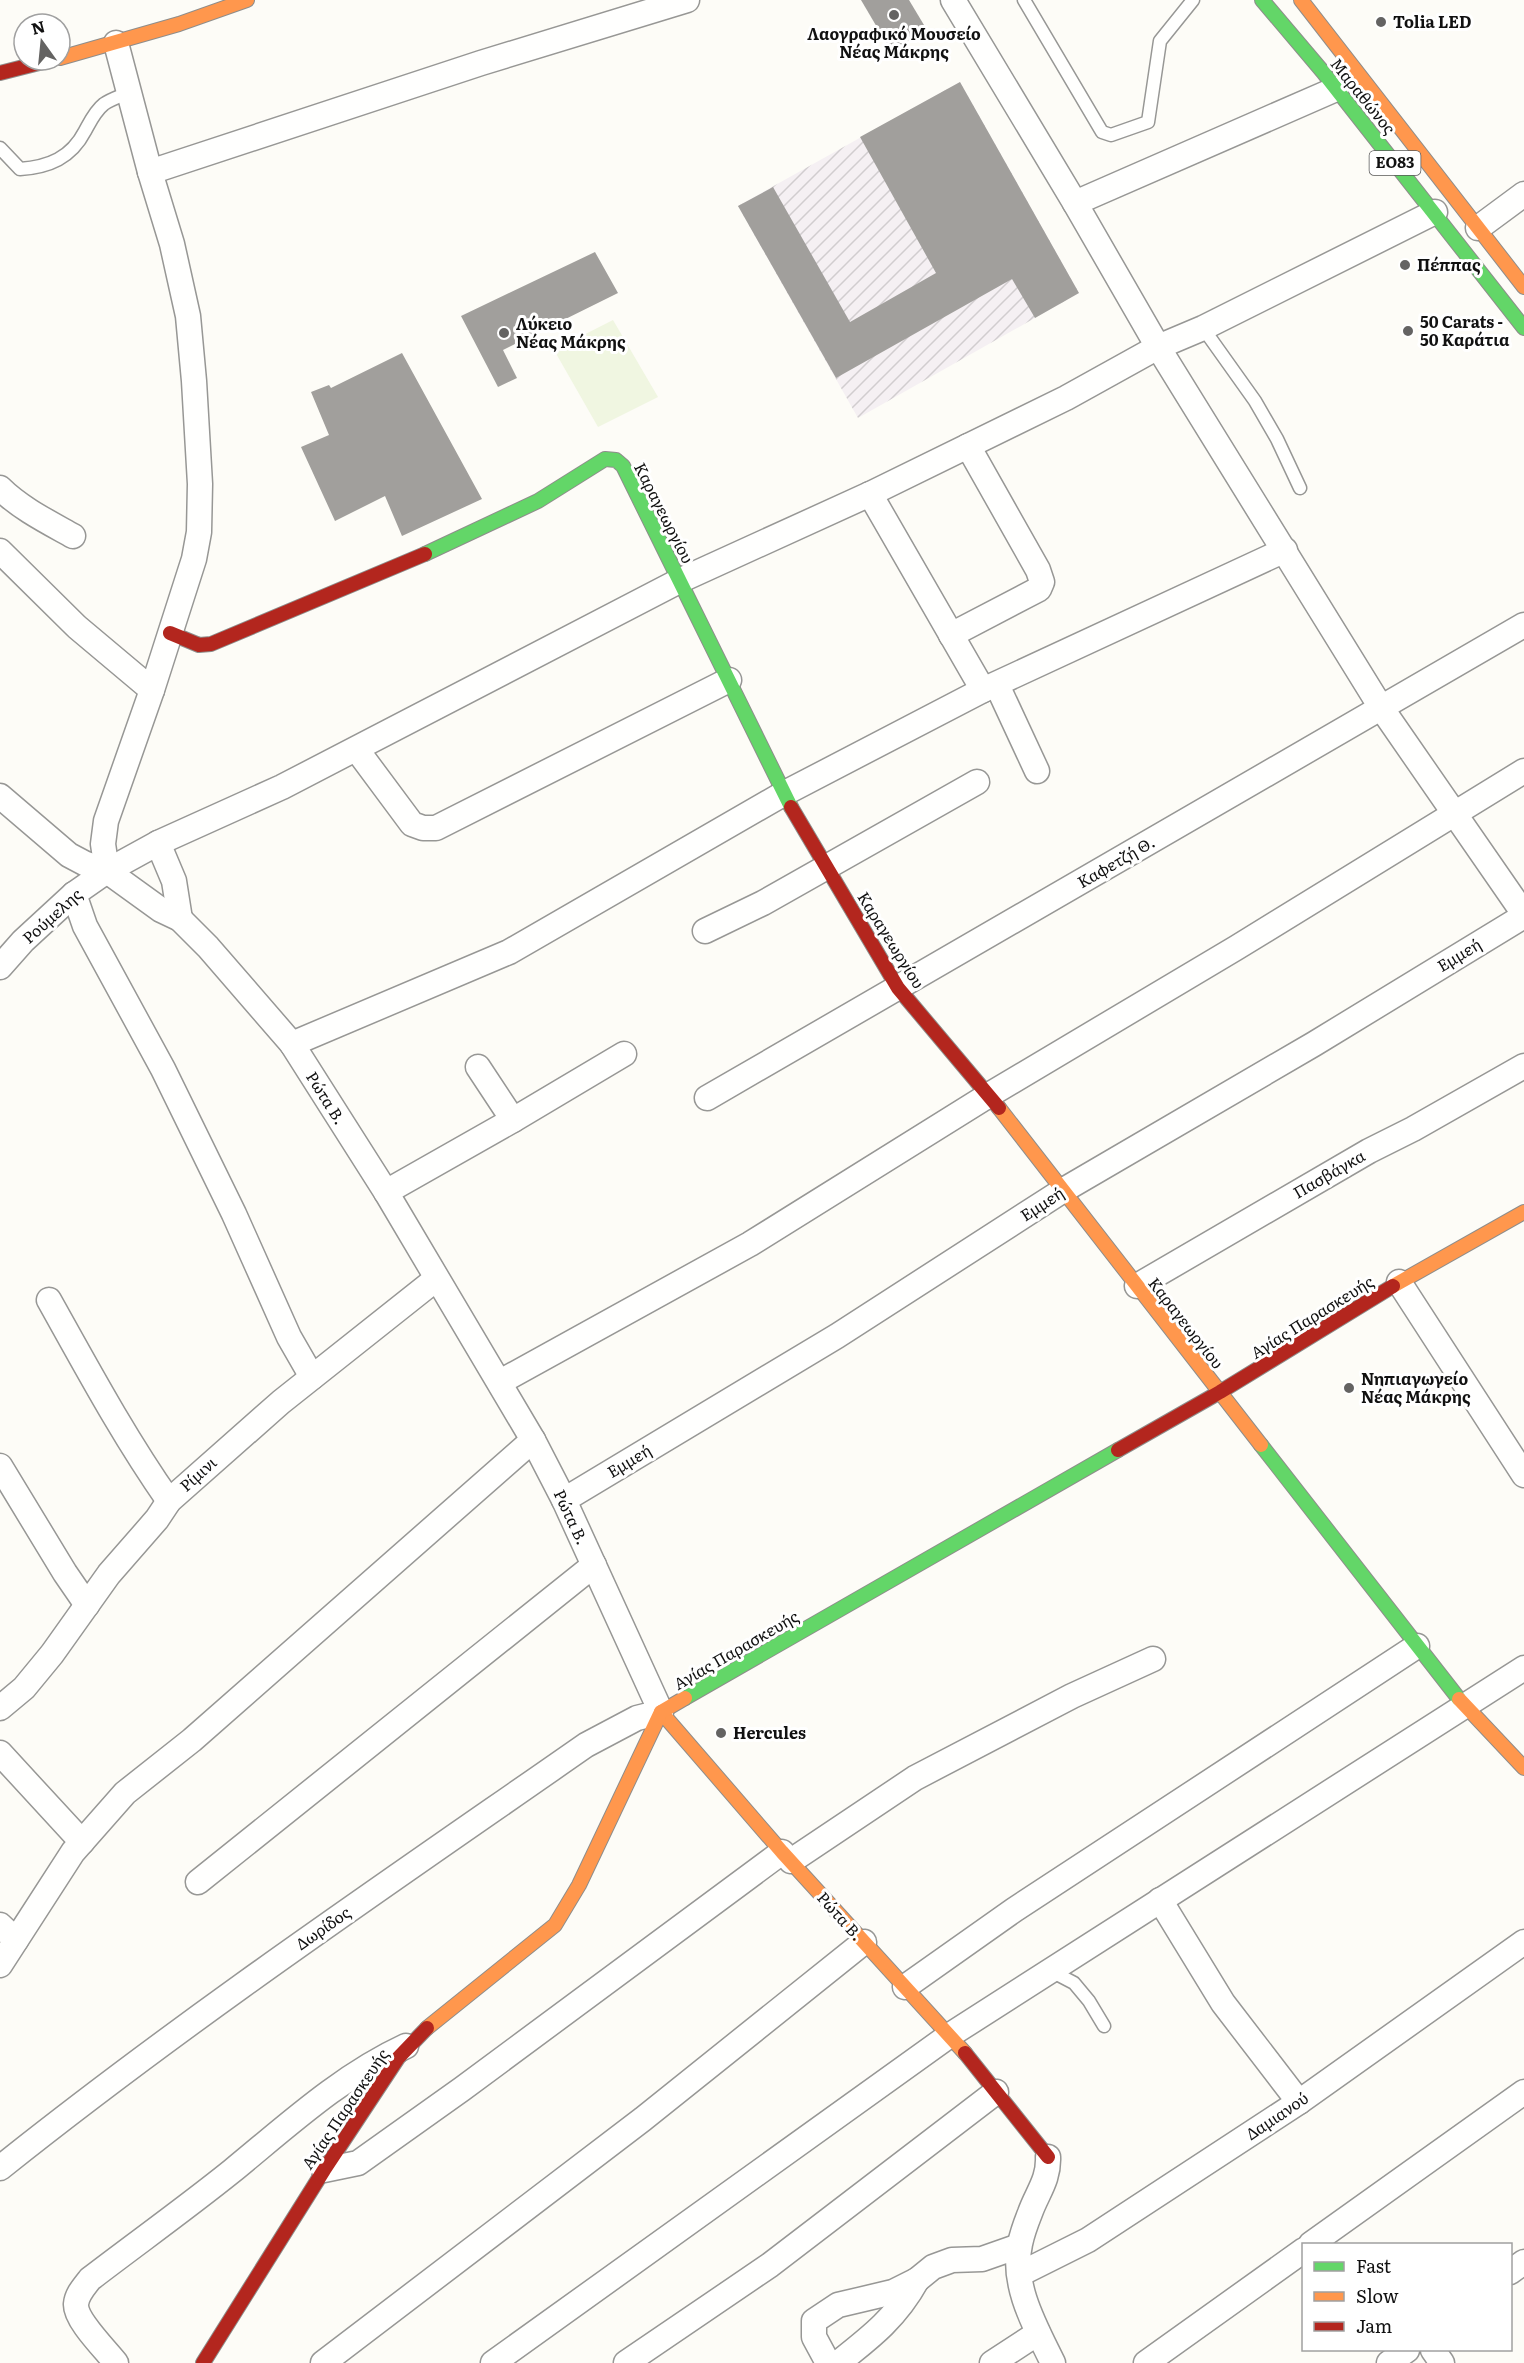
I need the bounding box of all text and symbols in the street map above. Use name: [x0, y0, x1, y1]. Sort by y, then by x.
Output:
marker: Λαογραφικό Μουσείο Νέας Μάκρης: [887, 8, 901, 22]
place label: Tolia LED: [1393, 9, 1471, 33]
north arrow: [12, 12, 72, 72]
text: N: [28, 13, 47, 40]
marker: Tolia LED: [1374, 15, 1388, 29]
place label: Λαογραφικό Μουσείο Νέας Μάκρης: [807, 21, 981, 63]
street label: Μαραθώνος: [1326, 52, 1402, 139]
road number: ΕΟ83: [1370, 151, 1420, 175]
place label: Πέππας: [1417, 252, 1481, 276]
marker: Πέππας: [1398, 258, 1412, 272]
place label: 50 Carats - 50 Καράτια: [1420, 309, 1510, 351]
place label: Λύκειο Νέας Μάκρης: [516, 311, 626, 353]
marker: 50 Carats - 50 Καράτια: [1401, 324, 1415, 338]
marker: Λύκειο Νέας Μάκρης: [497, 326, 511, 340]
street label: Καραγεωργίου: [629, 458, 701, 567]
street label: Καφετζή Θ.: [1072, 829, 1159, 893]
street label: Ρούμελης: [16, 882, 86, 949]
street label: Καραγεωργίου: [852, 886, 931, 993]
street label: Εμμεή: [1432, 932, 1485, 977]
street label: Ρώτα Β.: [301, 1066, 353, 1129]
street label: Πασβάγκα: [1288, 1143, 1369, 1203]
street label: Εμμεή: [1015, 1180, 1068, 1226]
street label: Αγίας Παρασκευής: [1245, 1269, 1378, 1364]
street label: Καραγεωργίου: [1143, 1272, 1230, 1373]
place label: Νηπιαγωγείο Νέας Μάκρης: [1361, 1366, 1471, 1408]
marker: Νηπιαγωγείο Νέας Μάκρης: [1342, 1381, 1356, 1395]
street label: Εμμεή: [602, 1438, 655, 1483]
street label: Ρίμινι: [174, 1450, 221, 1496]
street label: Ρώτα Β.: [549, 1485, 595, 1548]
street label: Αγίας Παρασκευής: [668, 1604, 803, 1695]
place label: Hercules: [733, 1720, 806, 1744]
marker: Hercules: [714, 1726, 728, 1740]
street label: Ρώτα Β.: [812, 1885, 869, 1945]
street label: Δωρίδος: [290, 1900, 355, 1955]
street label: Αγίας Παρασκευής: [295, 2043, 394, 2174]
street label: Δαμιανού: [1240, 2085, 1313, 2145]
legend: [1302, 2243, 1512, 2351]
text: Fast: [1356, 2252, 1392, 2279]
text: Slow: [1356, 2282, 1399, 2309]
text: Jam: [1356, 2312, 1392, 2339]

